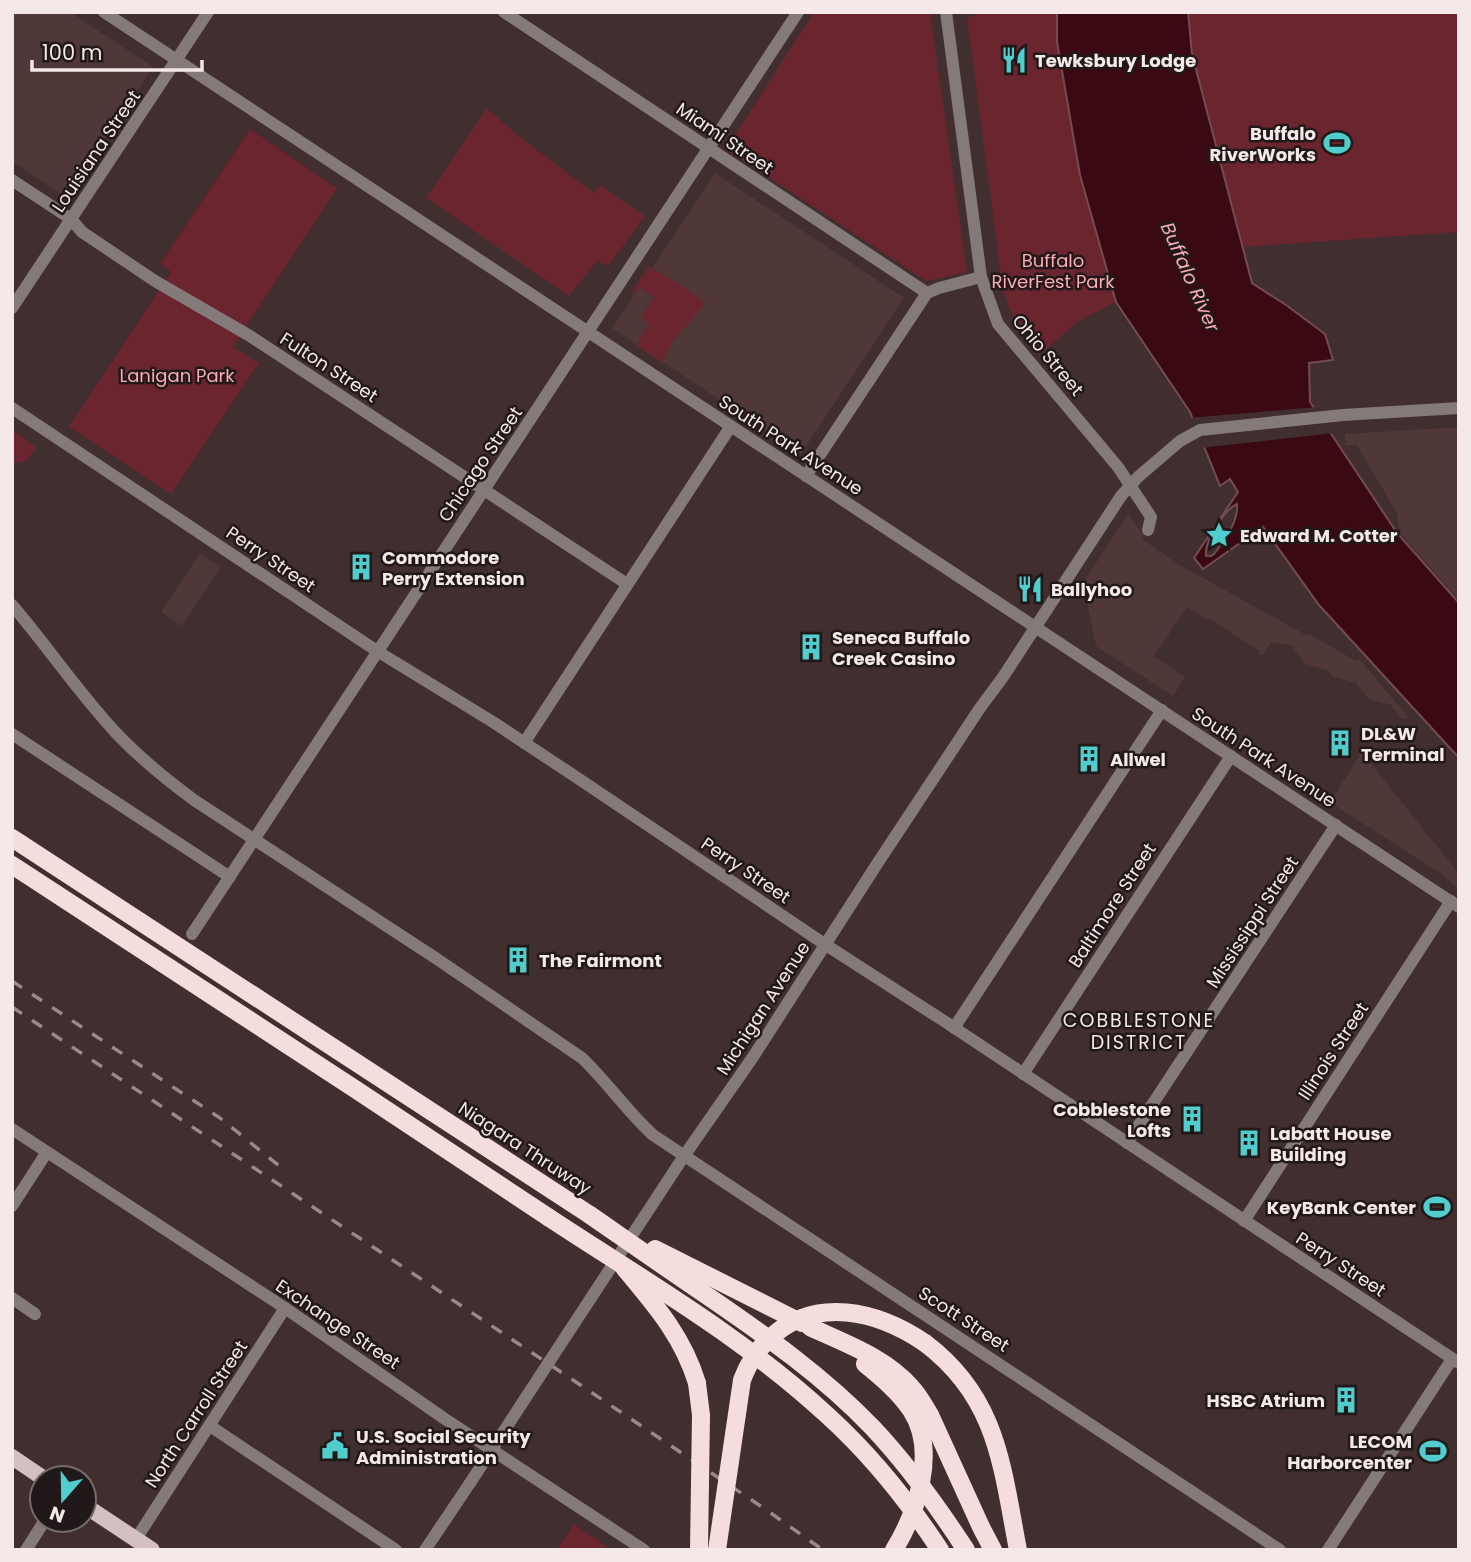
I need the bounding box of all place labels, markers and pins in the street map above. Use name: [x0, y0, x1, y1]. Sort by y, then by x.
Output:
restaurant icon: Tewksbury Lodge: [999, 45, 1029, 75]
place label: Tewksbury Lodge: [1035, 48, 1196, 73]
place label: Buffalo RiverWorks: [1210, 121, 1316, 167]
sports icon: Buffalo RiverWorks: [1322, 128, 1352, 158]
place icon: Edward M. Cotter: [1204, 520, 1234, 550]
place label: Edward M. Cotter: [1240, 523, 1398, 548]
place label: Commodore Perry Extension: [382, 545, 525, 591]
building icon: Commodore Perry Extension: [346, 552, 376, 582]
restaurant icon: Ballyhoo: [1015, 574, 1045, 604]
place label: Ballyhoo: [1051, 577, 1132, 602]
place label: Seneca Buffalo Creek Casino: [832, 625, 970, 671]
building icon: Seneca Buffalo Creek Casino: [796, 632, 826, 662]
place label: DL&W Terminal: [1361, 721, 1444, 767]
building icon: DL&W Terminal: [1325, 728, 1355, 758]
building icon: Allwel: [1074, 744, 1104, 774]
place label: Allwel: [1110, 747, 1166, 772]
building icon: The Fairmont: [503, 945, 533, 975]
place label: The Fairmont: [539, 948, 662, 973]
place label: Cobblestone Lofts: [1053, 1097, 1171, 1143]
building icon: Cobblestone Lofts: [1177, 1104, 1207, 1134]
place label: Labatt House Building: [1270, 1121, 1392, 1167]
building icon: Labatt House Building: [1234, 1128, 1264, 1158]
sports icon: KeyBank Center: [1422, 1192, 1452, 1222]
place label: KeyBank Center: [1267, 1195, 1416, 1220]
building icon: HSBC Atrium: [1331, 1385, 1361, 1415]
place label: HSBC Atrium: [1207, 1388, 1325, 1413]
place label: U.S. Social Security Administration: [356, 1424, 531, 1470]
place label: LECOM Harborcenter: [1287, 1429, 1412, 1475]
public building icon: U.S. Social Security Administration: [320, 1431, 350, 1461]
sports icon: LECOM Harborcenter: [1418, 1436, 1448, 1466]

